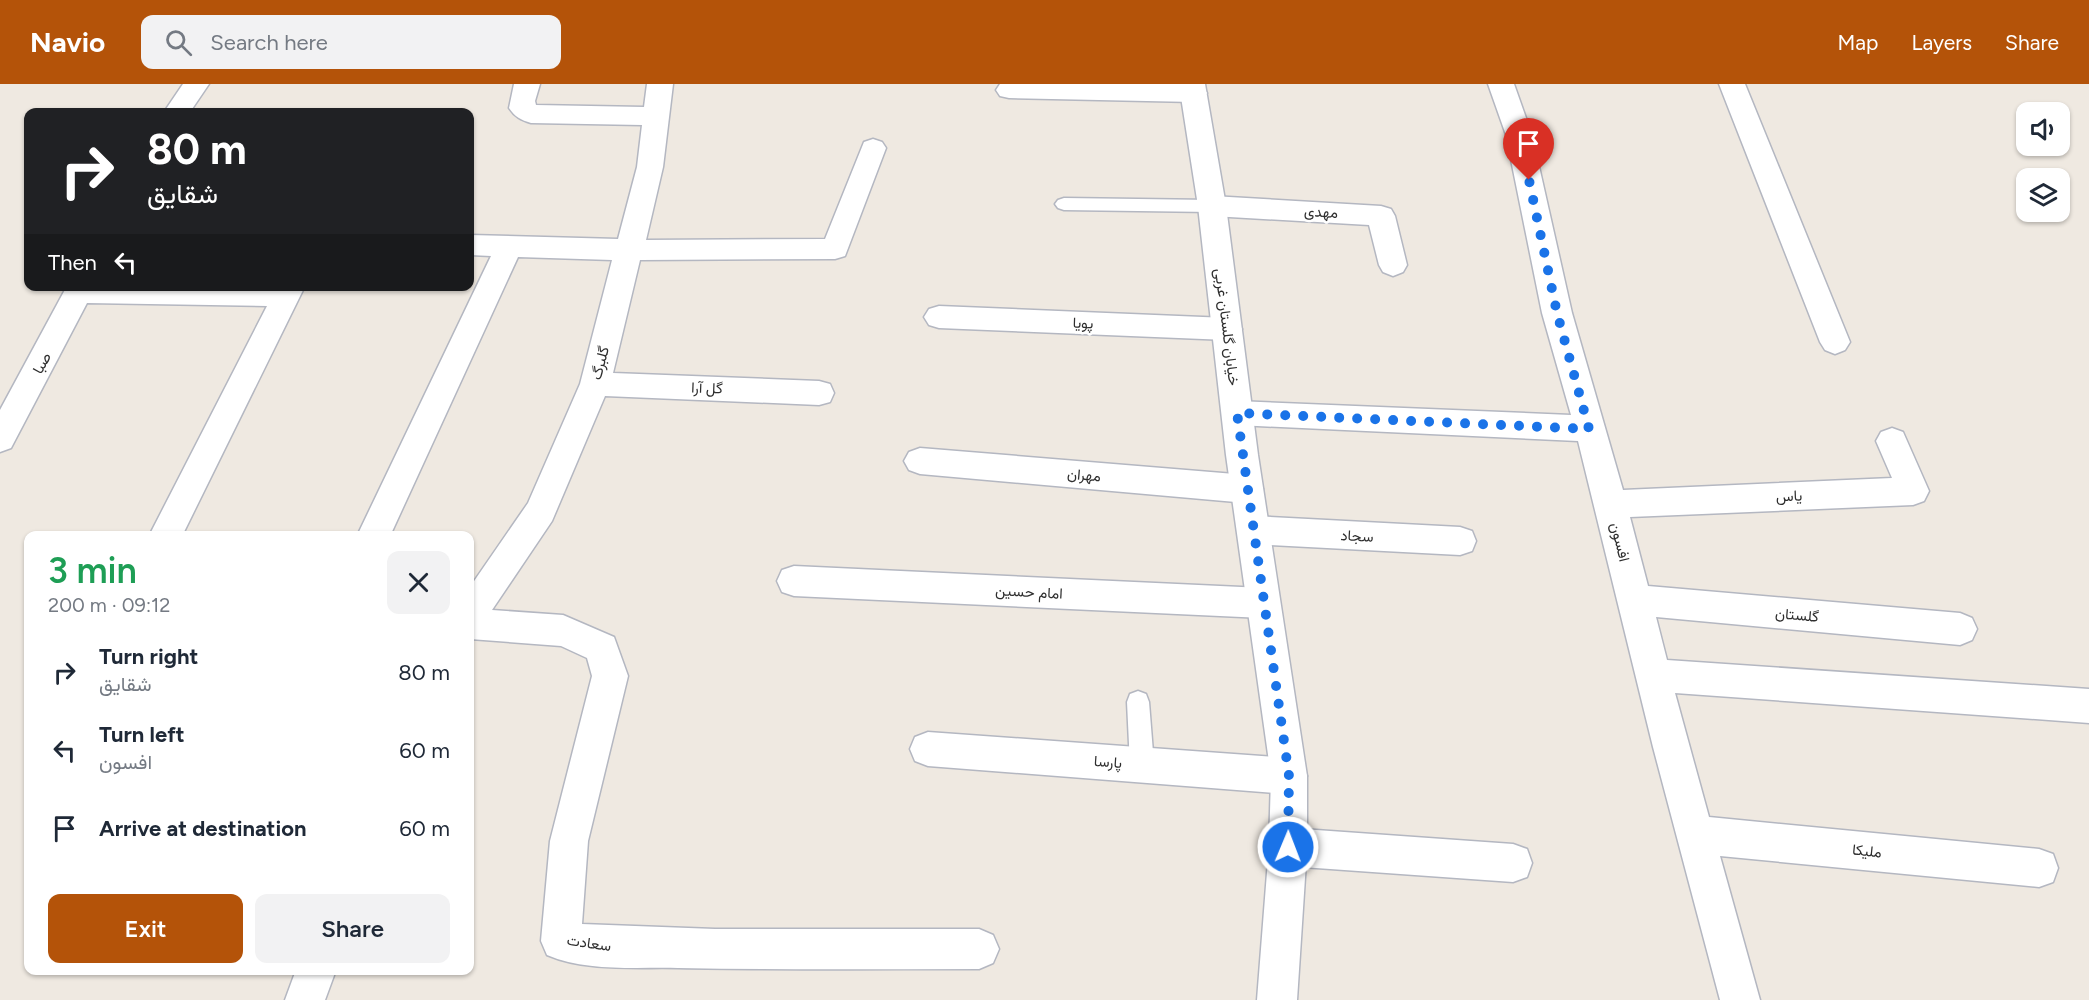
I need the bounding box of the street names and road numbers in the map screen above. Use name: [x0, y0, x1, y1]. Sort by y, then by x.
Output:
street label: مهدی: [1303, 202, 1339, 223]
street label: خیابان گلستان غربی: [1210, 267, 1243, 387]
street label: پویا: [1072, 314, 1094, 333]
street label: گلبرگ: [587, 344, 613, 382]
street label: صبا: [29, 349, 55, 377]
street label: گل آرا: [691, 378, 723, 398]
street label: مهران: [1066, 465, 1102, 485]
street label: یاس: [1776, 487, 1803, 506]
street label: افسون: [1606, 521, 1634, 563]
street label: سجاد: [1340, 526, 1374, 546]
street label: امام حسین: [995, 581, 1063, 604]
street label: گلستان: [1774, 604, 1820, 626]
street label: پارسا: [1093, 752, 1123, 773]
street label: ملیکا: [1851, 840, 1883, 862]
street label: سعادت: [566, 931, 613, 955]

